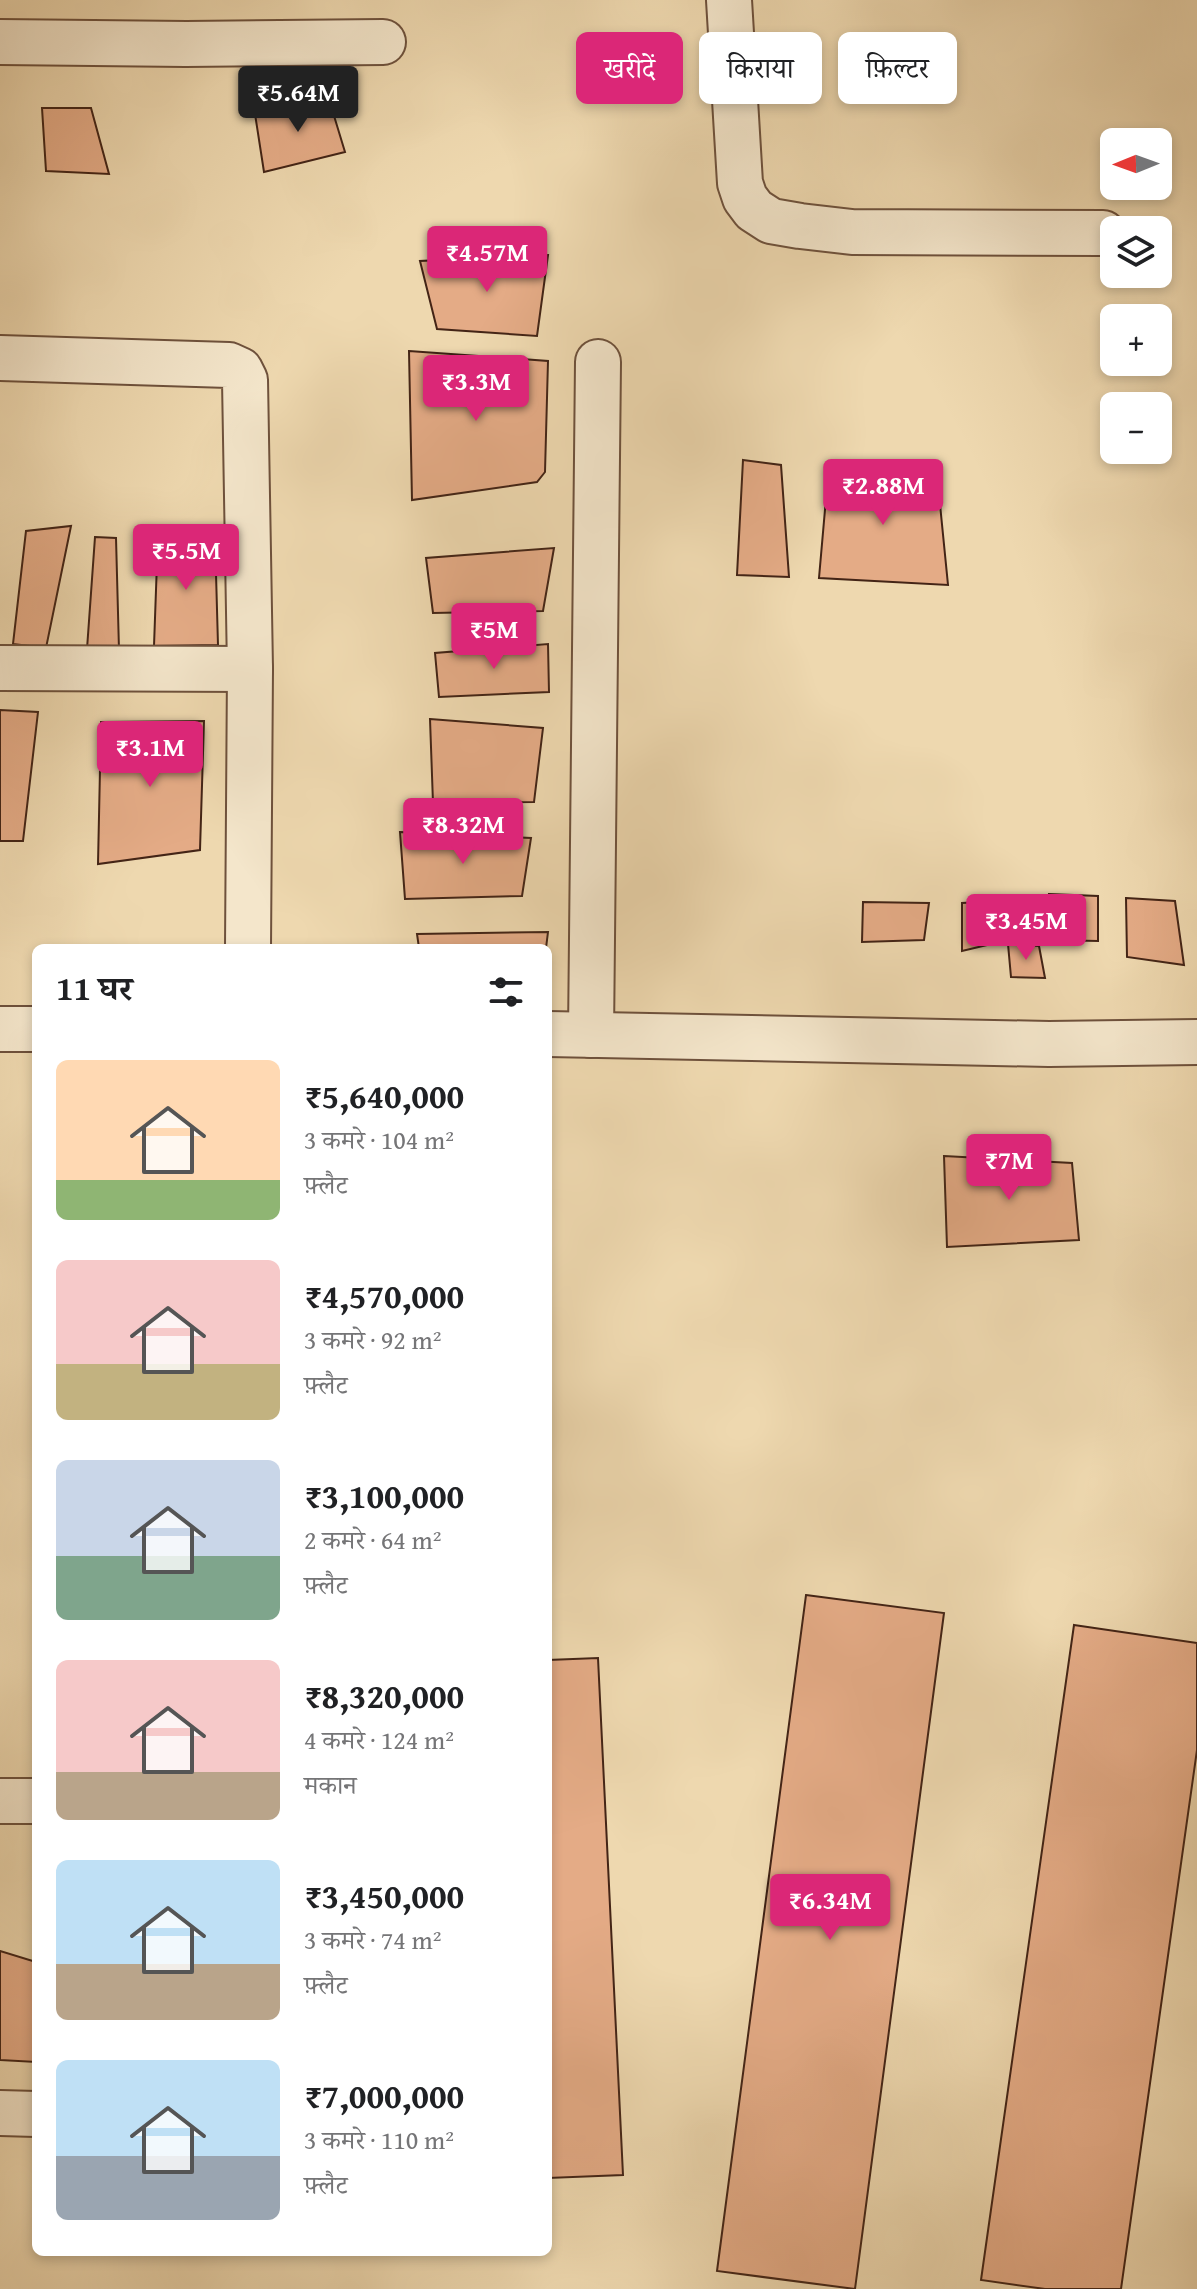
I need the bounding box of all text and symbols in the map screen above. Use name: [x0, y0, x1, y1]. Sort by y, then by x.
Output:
chip: खरीदें: [576, 32, 683, 104]
chip: किराया: [699, 32, 822, 104]
chip: फ़िल्टर: [838, 32, 957, 104]
pin: ₹5.64M: [233, 66, 363, 134]
text: ₹5.64M: [256, 72, 340, 111]
north arrow: [1100, 128, 1172, 200]
map controls: [1100, 128, 1172, 464]
button: layers: [1100, 216, 1172, 288]
pin: ₹4.57M: [422, 226, 552, 294]
text: ₹4.57M: [445, 232, 529, 271]
button: +: [1100, 304, 1172, 376]
pin: ₹3.3M: [420, 355, 532, 423]
text: ₹3.3M: [441, 361, 511, 400]
button: −: [1100, 392, 1172, 464]
pin: ₹2.88M: [818, 459, 948, 527]
text: ₹2.88M: [841, 465, 925, 504]
pin: ₹5.5M: [130, 524, 242, 592]
text: ₹5.5M: [151, 530, 221, 569]
pin: ₹5M: [455, 603, 533, 671]
text: ₹5M: [469, 609, 519, 648]
pin: ₹3.1M: [94, 721, 206, 789]
text: ₹3.1M: [115, 727, 185, 766]
pin: ₹8.32M: [398, 798, 528, 866]
text: ₹8.32M: [421, 804, 505, 843]
pin: ₹3.45M: [961, 894, 1091, 962]
text: ₹3.45M: [984, 900, 1068, 939]
text: 11 घर: [56, 963, 132, 1012]
icon: filters: [484, 970, 528, 1014]
text: ₹5,640,000: [304, 1071, 464, 1120]
icon: home: [120, 1092, 216, 1188]
text: 3 कमरे · 104 m²: [304, 1120, 454, 1159]
pin: ₹7M: [970, 1134, 1048, 1202]
text: ₹7M: [984, 1140, 1034, 1179]
text: फ़्लैट: [304, 1165, 347, 1204]
text: ₹4,570,000: [304, 1271, 464, 1320]
icon: home: [120, 1292, 216, 1388]
text: 3 कमरे · 92 m²: [304, 1320, 441, 1359]
text: फ़्लैट: [304, 1365, 347, 1404]
text: ₹3,100,000: [304, 1471, 464, 1520]
icon: home: [120, 1492, 216, 1588]
text: 2 कमरे · 64 m²: [304, 1520, 441, 1559]
text: फ़्लैट: [304, 1565, 347, 1604]
text: ₹8,320,000: [304, 1671, 464, 1720]
icon: home: [120, 1692, 216, 1788]
text: 4 कमरे · 124 m²: [304, 1720, 454, 1759]
text: मकान: [304, 1765, 357, 1804]
text: ₹3,450,000: [304, 1871, 464, 1920]
pin: ₹6.34M: [765, 1874, 895, 1942]
text: ₹6.34M: [788, 1880, 872, 1919]
icon: home: [120, 1892, 216, 1988]
text: 3 कमरे · 74 m²: [304, 1920, 441, 1959]
text: फ़्लैट: [304, 1965, 347, 2004]
text: ₹7,000,000: [304, 2071, 464, 2120]
icon: home: [120, 2092, 216, 2188]
text: 3 कमरे · 110 m²: [304, 2120, 454, 2159]
text: फ़्लैट: [304, 2165, 347, 2204]

